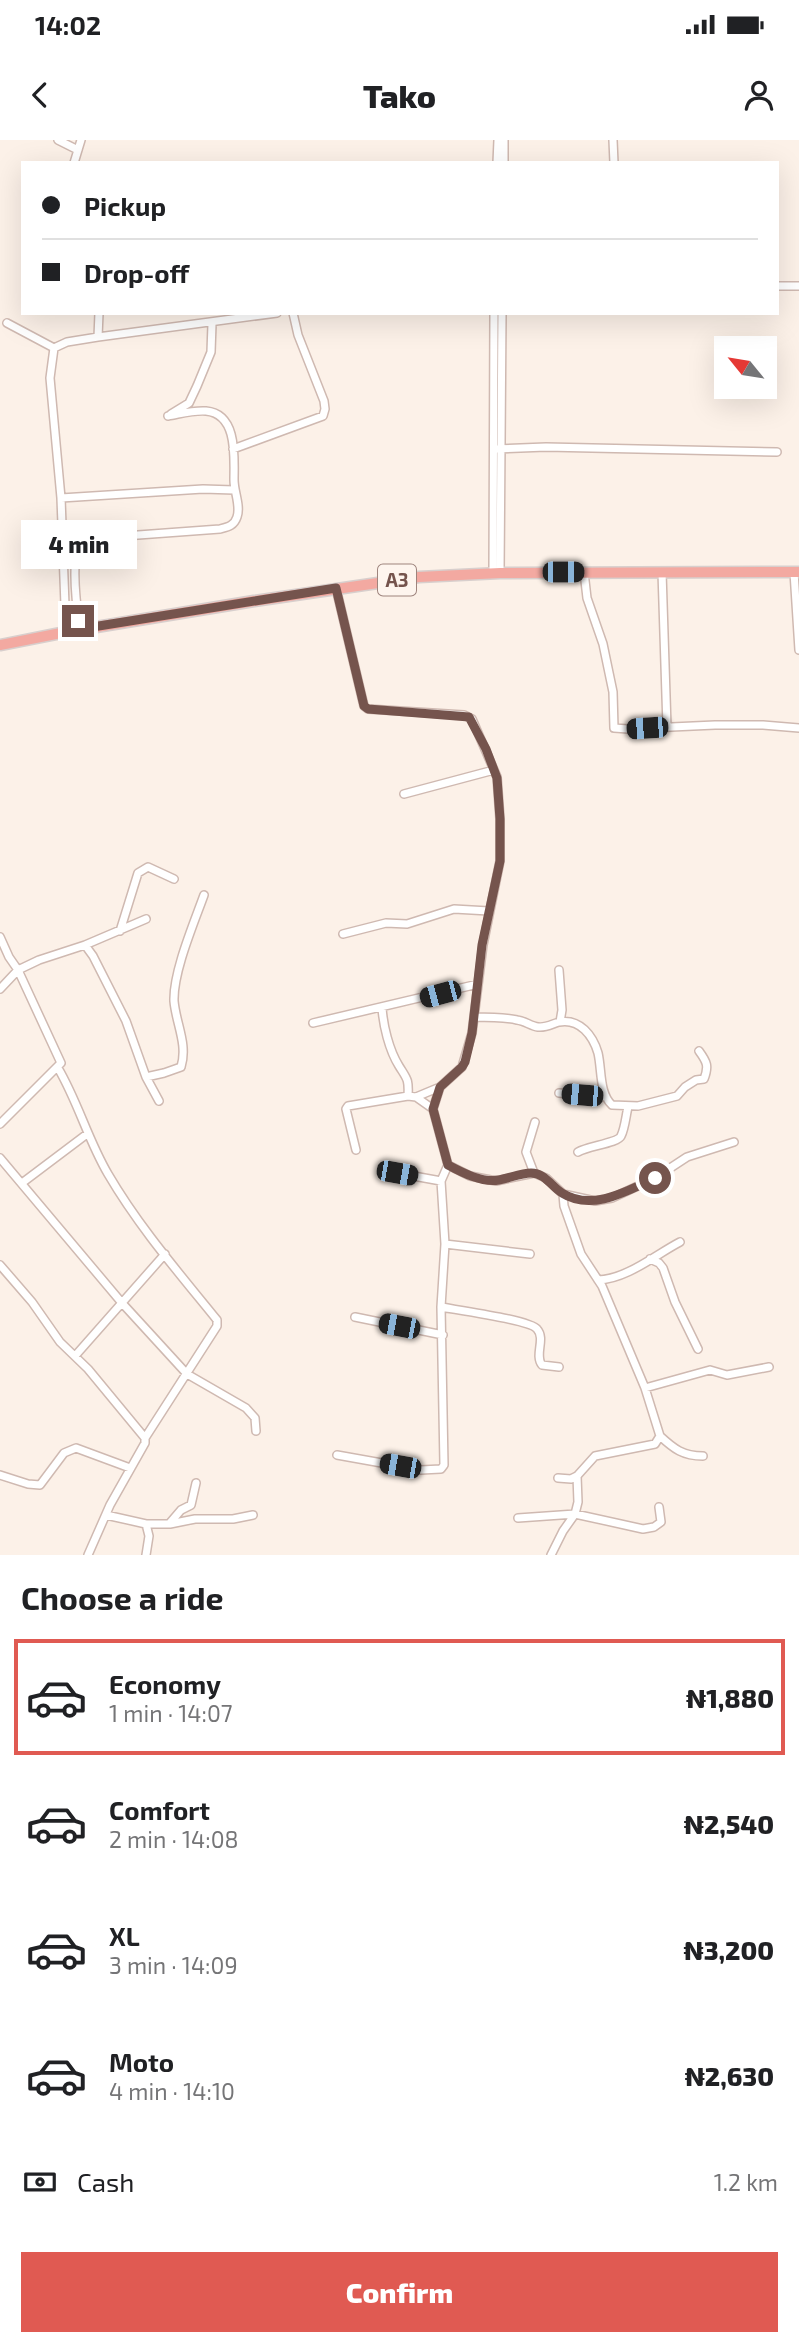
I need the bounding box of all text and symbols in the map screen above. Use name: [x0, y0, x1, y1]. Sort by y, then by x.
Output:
text: 14:02: [35, 9, 101, 40]
icon: back: [21, 76, 59, 114]
text: Tako: [363, 76, 436, 114]
icon: person: [740, 76, 778, 114]
text: Pickup: [84, 190, 166, 221]
text: Drop-off: [84, 257, 189, 288]
north arrow: [714, 336, 777, 399]
map controls: [714, 336, 777, 399]
callout: 4 min: [20, 519, 136, 568]
text: 4 min: [49, 530, 109, 558]
car: [543, 562, 585, 583]
road number: A3: [378, 564, 416, 596]
route end: [62, 605, 94, 637]
car: [626, 716, 669, 740]
car: [417, 978, 464, 1010]
car: [561, 1083, 604, 1107]
car: [375, 1159, 420, 1187]
route start: [639, 1162, 671, 1194]
car: [377, 1312, 422, 1340]
car: [378, 1452, 423, 1480]
text: Choose a ride: [21, 1578, 224, 1616]
icon: car: [25, 1666, 88, 1729]
text: Economy: [109, 1668, 221, 1699]
text: ₦1,880: [686, 1682, 774, 1713]
text: 1 min · 14:07: [109, 1699, 233, 1727]
icon: car: [25, 1792, 88, 1855]
text: Comfort: [109, 1794, 210, 1825]
text: ₦2,540: [684, 1808, 774, 1839]
text: 2 min · 14:08: [109, 1825, 239, 1853]
icon: car: [25, 1918, 88, 1981]
text: XL: [109, 1920, 140, 1951]
text: ₦3,200: [684, 1934, 774, 1965]
text: 3 min · 14:09: [109, 1951, 238, 1979]
icon: car: [25, 2044, 88, 2107]
text: Moto: [109, 2046, 174, 2077]
text: ₦2,630: [685, 2060, 774, 2091]
text: 4 min · 14:10: [109, 2077, 235, 2105]
icon: cash: [21, 2163, 59, 2201]
text: Cash: [77, 2166, 134, 2197]
text: 1.2 km: [714, 2168, 778, 2196]
button: Confirm: [21, 2252, 778, 2332]

